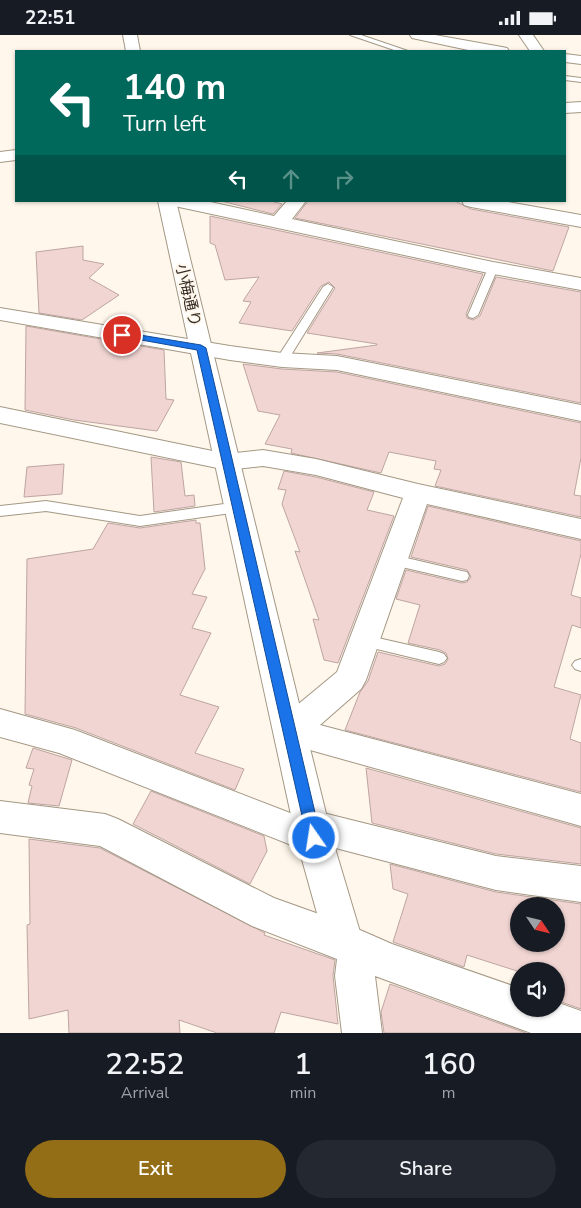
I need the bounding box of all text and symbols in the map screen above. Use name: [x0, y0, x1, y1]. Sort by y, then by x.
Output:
text: 22:51: [25, 5, 75, 31]
text: 140 m: [123, 64, 226, 111]
icon: left: [40, 70, 105, 135]
text: Turn left: [123, 109, 206, 139]
icon: left: [224, 165, 252, 193]
icon: ahead: [277, 165, 305, 193]
icon: right: [330, 165, 358, 193]
street label: 小梅通り: [170, 262, 206, 329]
pin: [101, 314, 143, 356]
icon: arrive: [108, 321, 136, 349]
position arrow: [287, 811, 339, 863]
north arrow: [510, 897, 565, 953]
map controls: [510, 897, 565, 1017]
button: sound: [510, 962, 565, 1017]
text: 22:52: [105, 1044, 184, 1085]
text: 1: [294, 1044, 312, 1085]
text: 160: [422, 1044, 476, 1085]
text: Arrival: [121, 1082, 169, 1104]
text: min: [290, 1082, 316, 1104]
text: m: [442, 1082, 456, 1104]
button: Exit: [25, 1140, 286, 1198]
button: Share: [296, 1140, 556, 1198]

